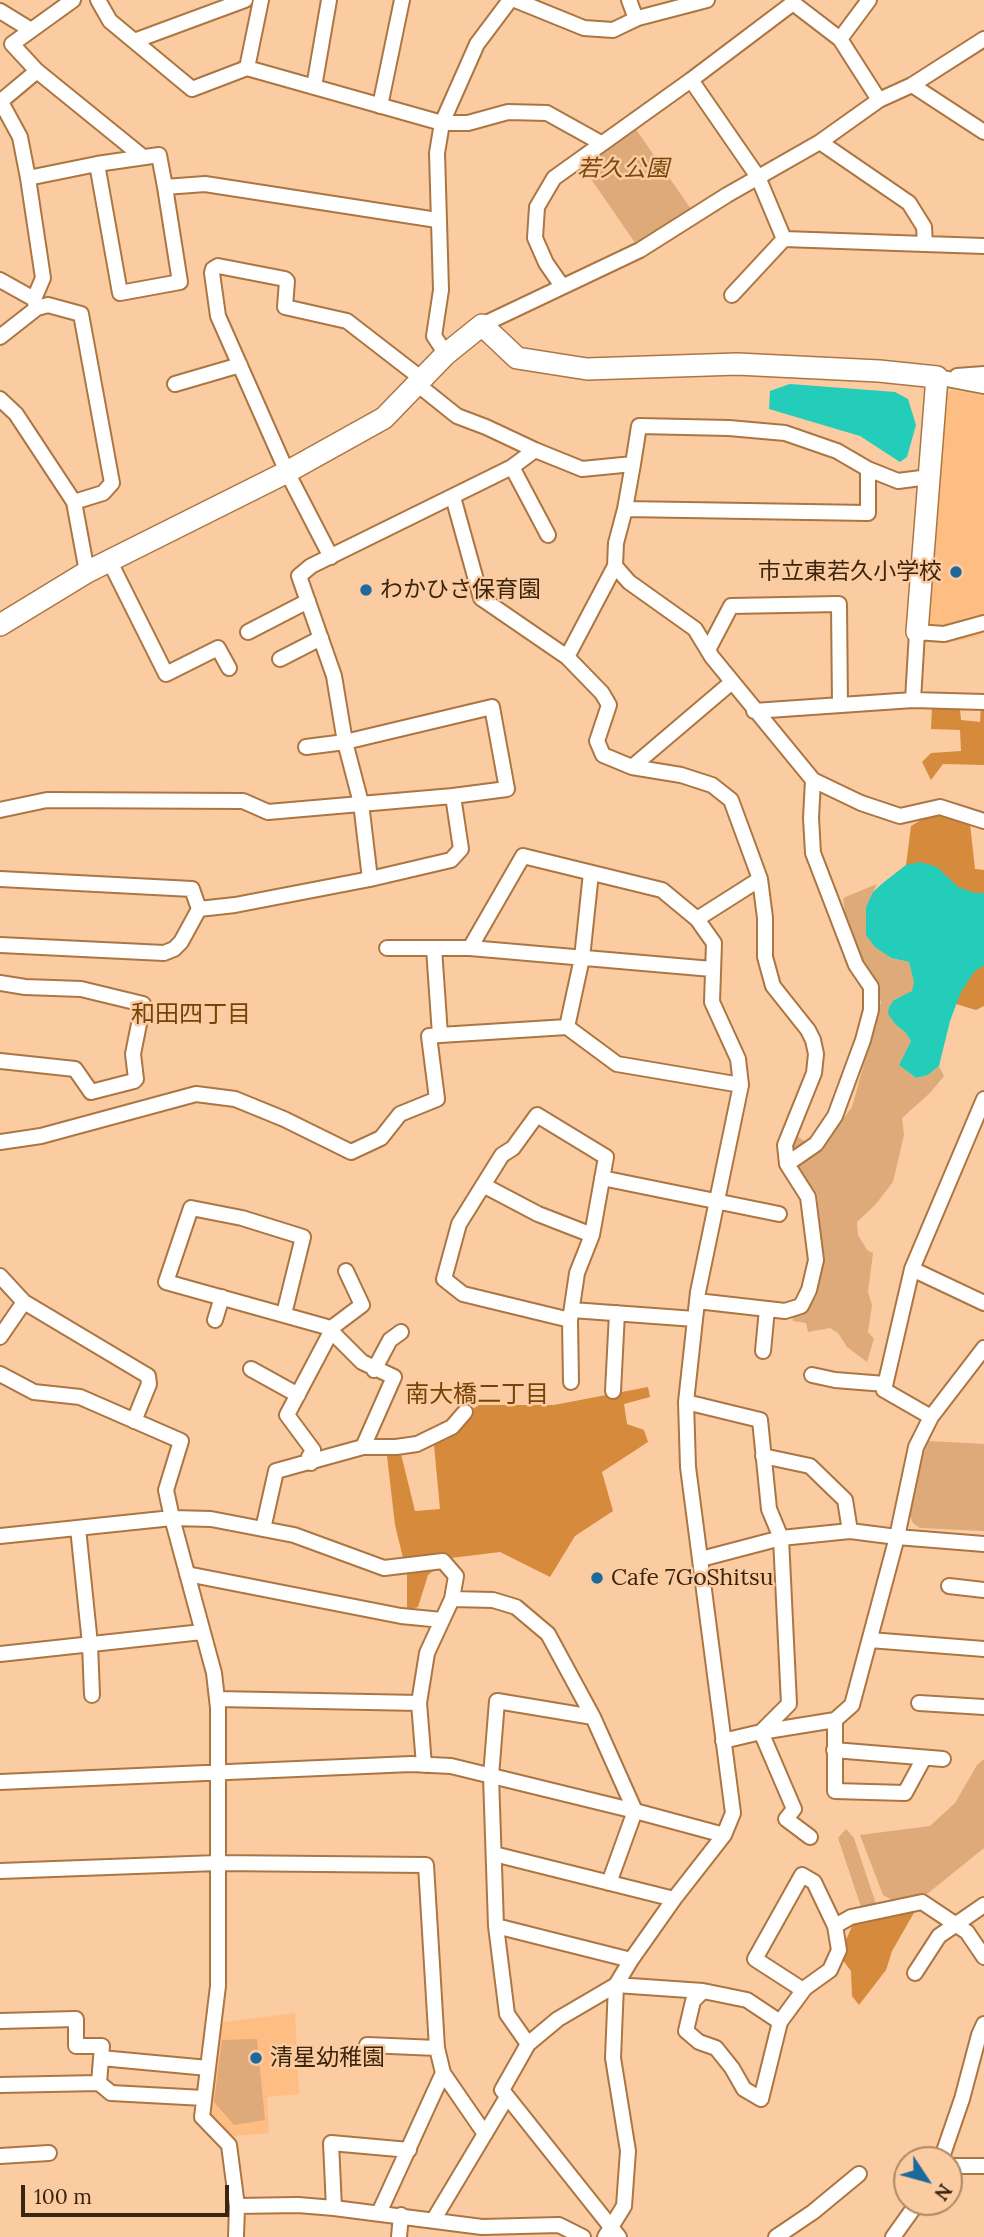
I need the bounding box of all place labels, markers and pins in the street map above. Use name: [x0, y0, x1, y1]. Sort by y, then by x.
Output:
place label: 市立東若久小学校: [758, 558, 942, 586]
marker: 市立東若久小学校: [948, 564, 964, 580]
place label: わかひさ保育園: [380, 576, 541, 604]
marker: わかひさ保育園: [358, 582, 374, 598]
place label: Cafe 7GoShitsu: [611, 1564, 773, 1592]
marker: Cafe 7GoShitsu: [589, 1570, 605, 1586]
place label: 清星幼稚園: [270, 2044, 385, 2072]
marker: 清星幼稚園: [248, 2050, 264, 2066]

